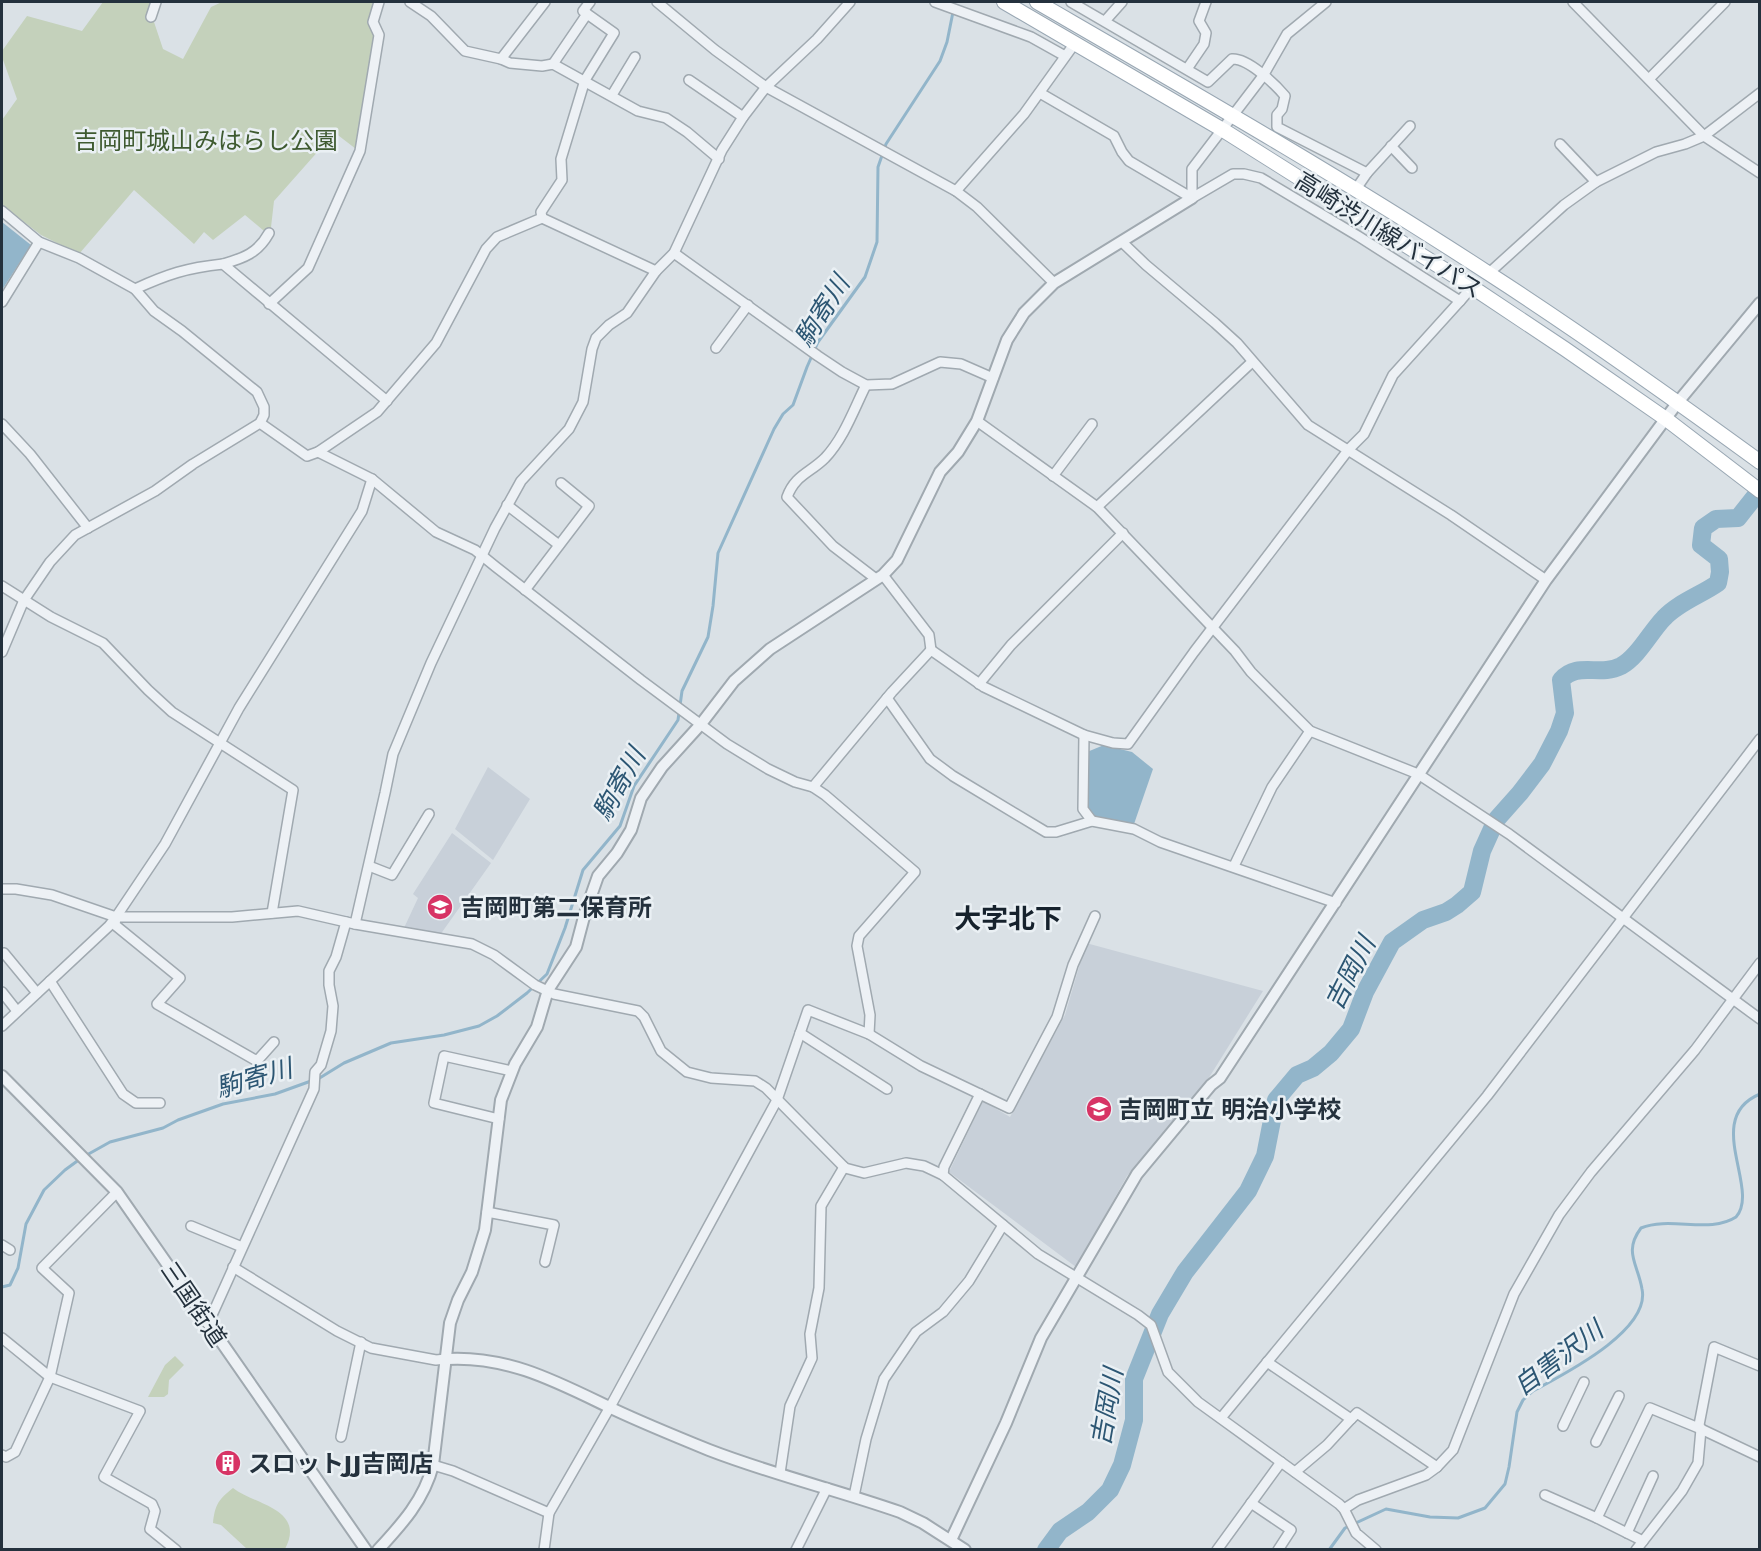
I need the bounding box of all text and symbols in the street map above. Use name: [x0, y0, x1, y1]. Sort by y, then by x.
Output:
park label: 吉岡町城山みはらし公園: [74, 123, 338, 158]
street label: 高崎渋川線バイパス: [1288, 163, 1490, 307]
water label: 駒寄川: [785, 265, 860, 354]
water label: 駒寄川: [583, 738, 656, 827]
place label: 吉岡町第二保育所: [460, 890, 652, 925]
school or university icon: 吉岡町第二保育所: [425, 892, 455, 922]
district label: 大字北下: [954, 899, 1062, 938]
water label: 吉岡川: [1315, 927, 1386, 1016]
water label: 駒寄川: [211, 1048, 300, 1107]
place label: 吉岡町立 明治小学校: [1118, 1092, 1341, 1127]
school or university icon: 吉岡町立 明治小学校: [1084, 1094, 1114, 1124]
street label: 三国街道: [153, 1254, 235, 1354]
water label: 自害沢川: [1505, 1310, 1613, 1404]
water label: 吉岡川: [1082, 1362, 1133, 1449]
place label: スロットJJ吉岡店: [248, 1446, 433, 1481]
building icon: スロットJJ吉岡店: [213, 1448, 243, 1478]

